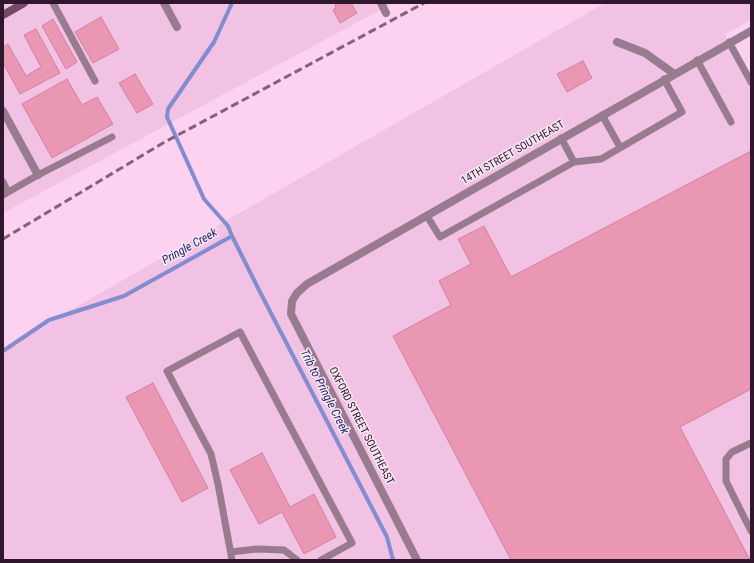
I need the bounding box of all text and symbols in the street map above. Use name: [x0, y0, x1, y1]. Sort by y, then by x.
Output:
street label: 14TH STREET SOUTHEAST: [459, 118, 567, 188]
water label: Pringle Creek: [160, 226, 220, 268]
water label: Trib to Pringle Creek: [296, 347, 352, 437]
street label: OXFORD STREET SOUTHEAST: [326, 365, 396, 487]

